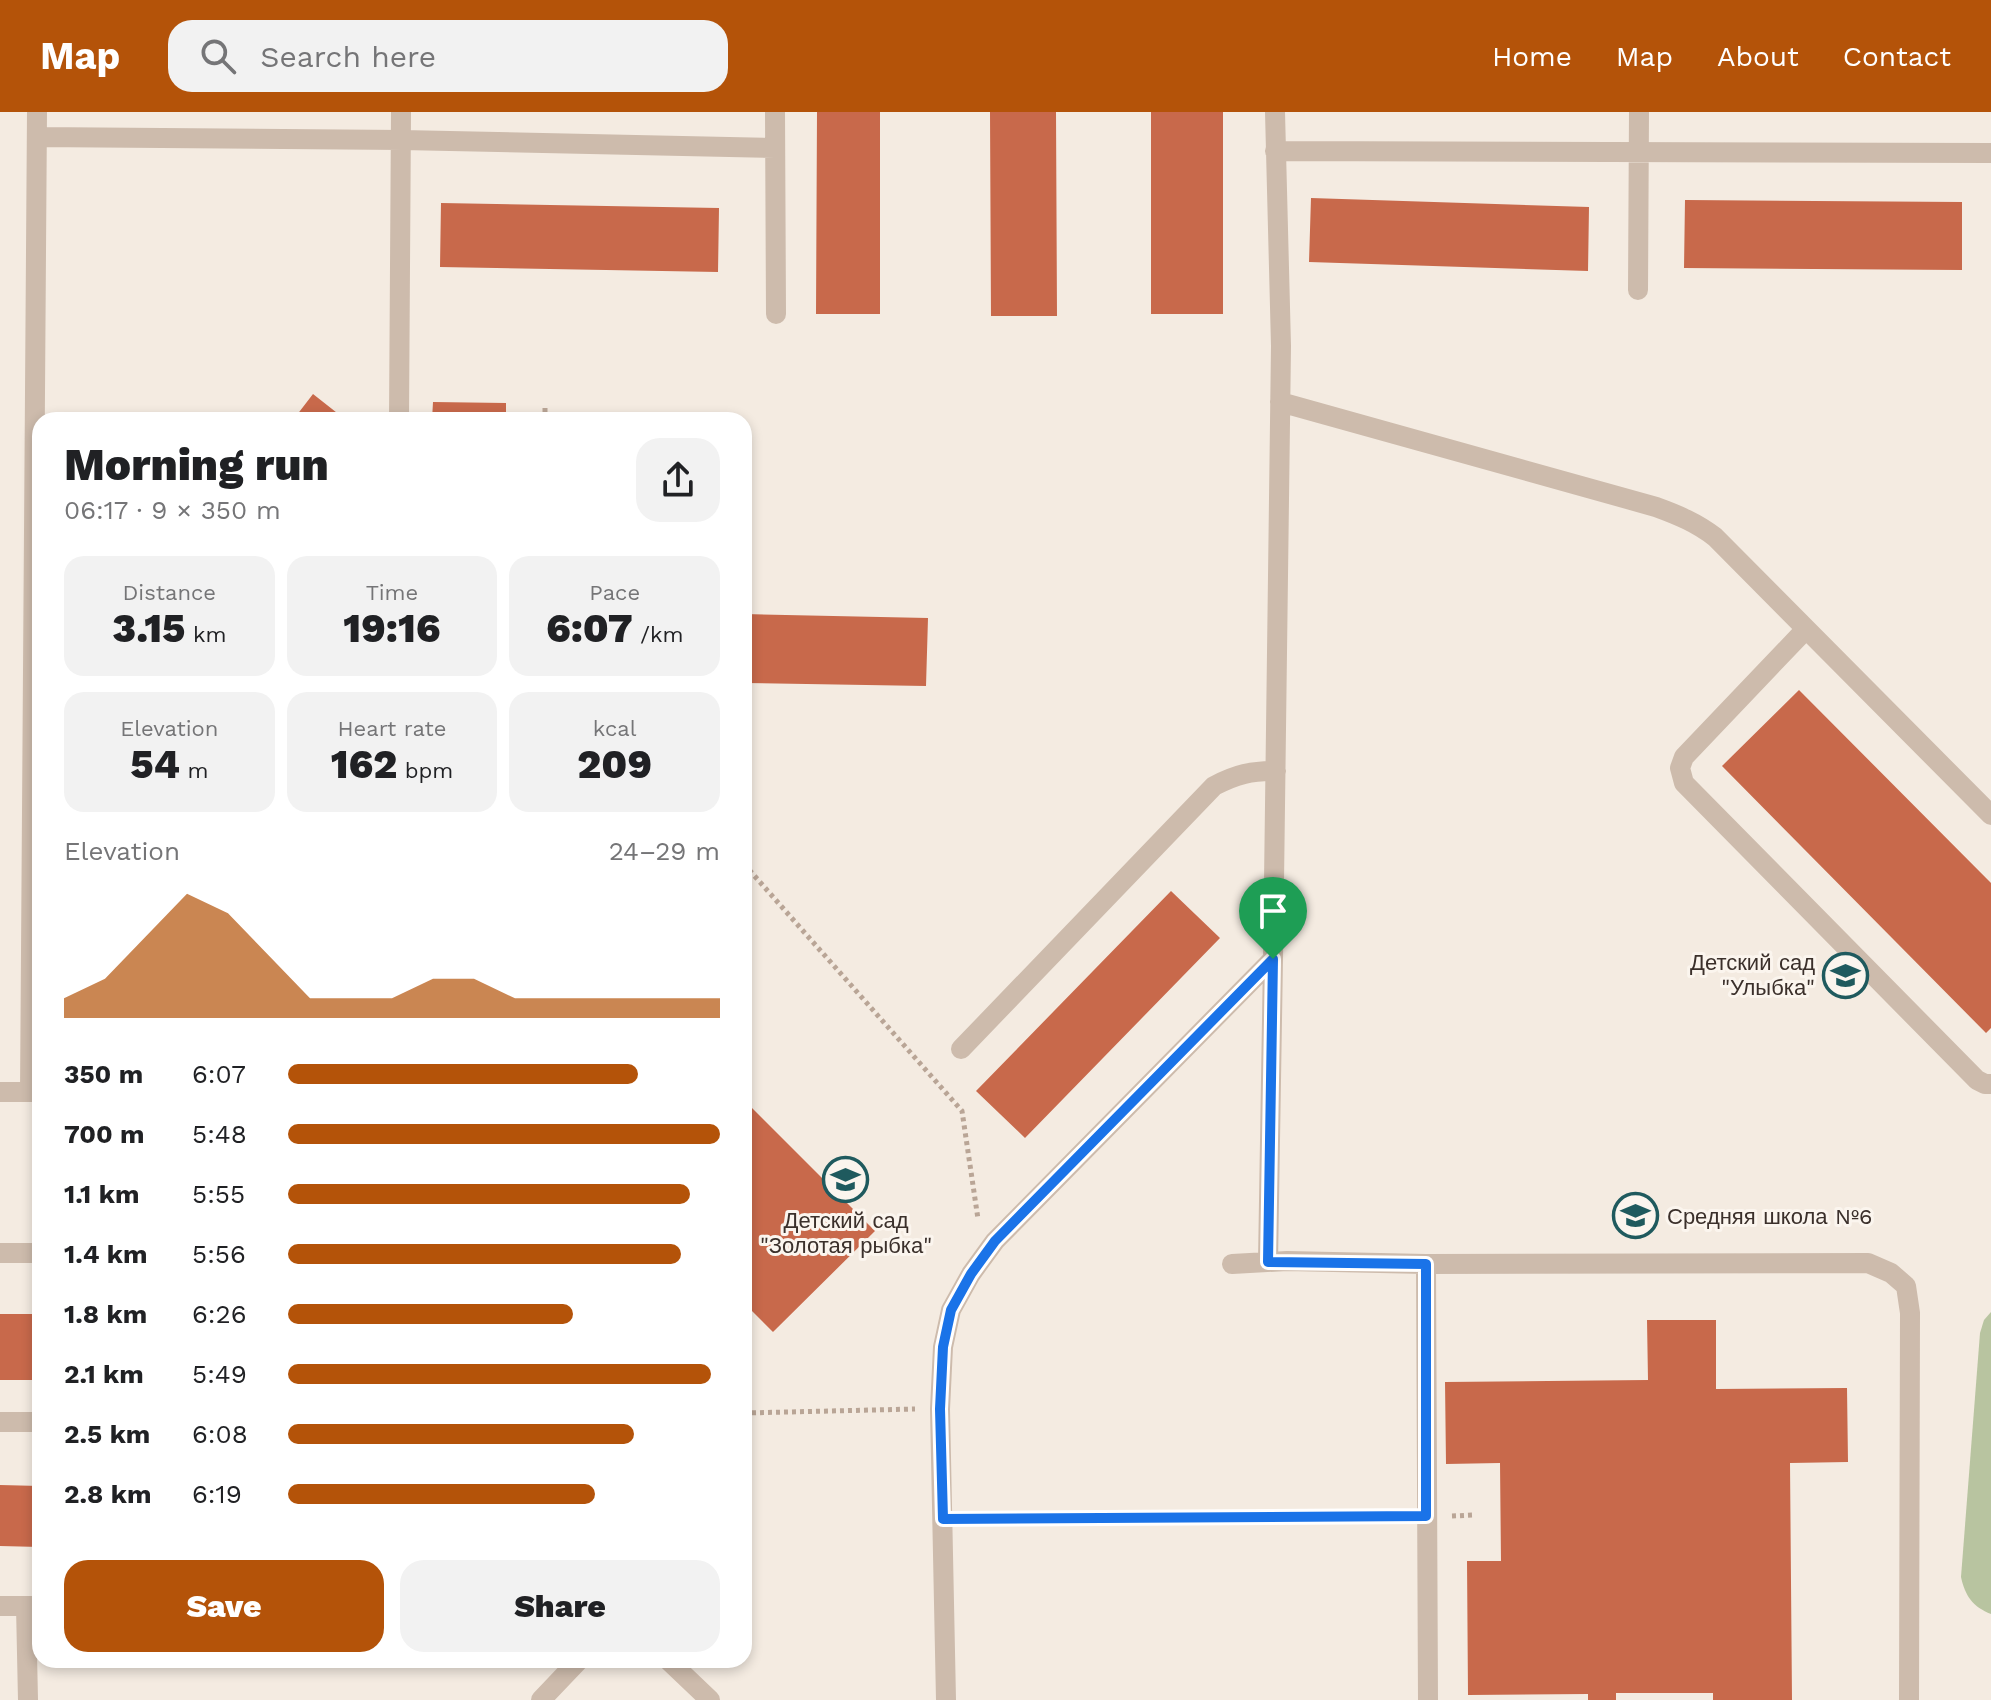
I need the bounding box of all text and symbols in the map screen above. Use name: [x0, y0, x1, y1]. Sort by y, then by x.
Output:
search box: [168, 20, 728, 92]
text: Map: [40, 34, 120, 78]
icon: search: [196, 34, 240, 78]
text: Search here: [260, 39, 436, 74]
text: Home: [1492, 40, 1572, 73]
text: Map: [1616, 40, 1673, 73]
text: About: [1717, 40, 1799, 73]
text: Contact: [1843, 40, 1951, 73]
button: share: [636, 438, 720, 522]
text: Morning run: [64, 439, 329, 491]
text: 06:17 · 9 × 350 m: [64, 495, 281, 525]
text: Distance: [123, 580, 216, 605]
text: Time: [366, 580, 418, 605]
text: Pace: [589, 580, 640, 605]
text: 3.15: [112, 605, 185, 652]
text: 19:16: [343, 605, 441, 652]
text: 6:07: [546, 605, 633, 652]
text: km: [185, 622, 226, 647]
text: /km: [633, 622, 683, 647]
text: Elevation: [120, 716, 218, 741]
text: Heart rate: [338, 716, 446, 741]
text: kcal: [593, 716, 636, 741]
text: 54: [130, 741, 180, 788]
text: 162: [331, 741, 397, 788]
text: 209: [577, 741, 652, 788]
text: m: [180, 758, 208, 783]
text: bpm: [397, 758, 453, 783]
text: Elevation: [64, 836, 180, 866]
text: 24–29 m: [609, 836, 720, 866]
pin: [1239, 877, 1307, 959]
icon: arrive: [1251, 889, 1295, 933]
place label: Детский сад "Улыбка": [1690, 950, 1815, 1000]
school or university icon: Детский сад "Улыбка": [1822, 951, 1870, 999]
text: 350 m: [64, 1059, 143, 1089]
text: 6:07: [192, 1059, 246, 1089]
text: 700 m: [64, 1119, 145, 1149]
text: 5:48: [192, 1119, 247, 1149]
school or university icon: Детский сад "Золотая рыбка": [822, 1155, 870, 1203]
text: 1.1 km: [64, 1179, 139, 1209]
text: 5:55: [192, 1179, 245, 1209]
school or university icon: Средняя школа №6: [1612, 1192, 1660, 1240]
place label: Средняя школа №6: [1667, 1204, 1872, 1229]
place label: Детский сад "Золотая рыбка": [760, 1208, 932, 1258]
text: 1.4 km: [64, 1239, 148, 1269]
text: 5:56: [192, 1239, 246, 1269]
text: 1.8 km: [64, 1299, 147, 1329]
text: 6:26: [192, 1299, 246, 1329]
text: 2.1 km: [64, 1359, 144, 1389]
text: 5:49: [192, 1359, 247, 1389]
text: 2.5 km: [64, 1419, 150, 1449]
text: 6:08: [192, 1419, 248, 1449]
text: 2.8 km: [64, 1479, 151, 1509]
text: 6:19: [192, 1479, 242, 1509]
button: Save: [64, 1560, 384, 1652]
button: Share: [400, 1560, 720, 1652]

